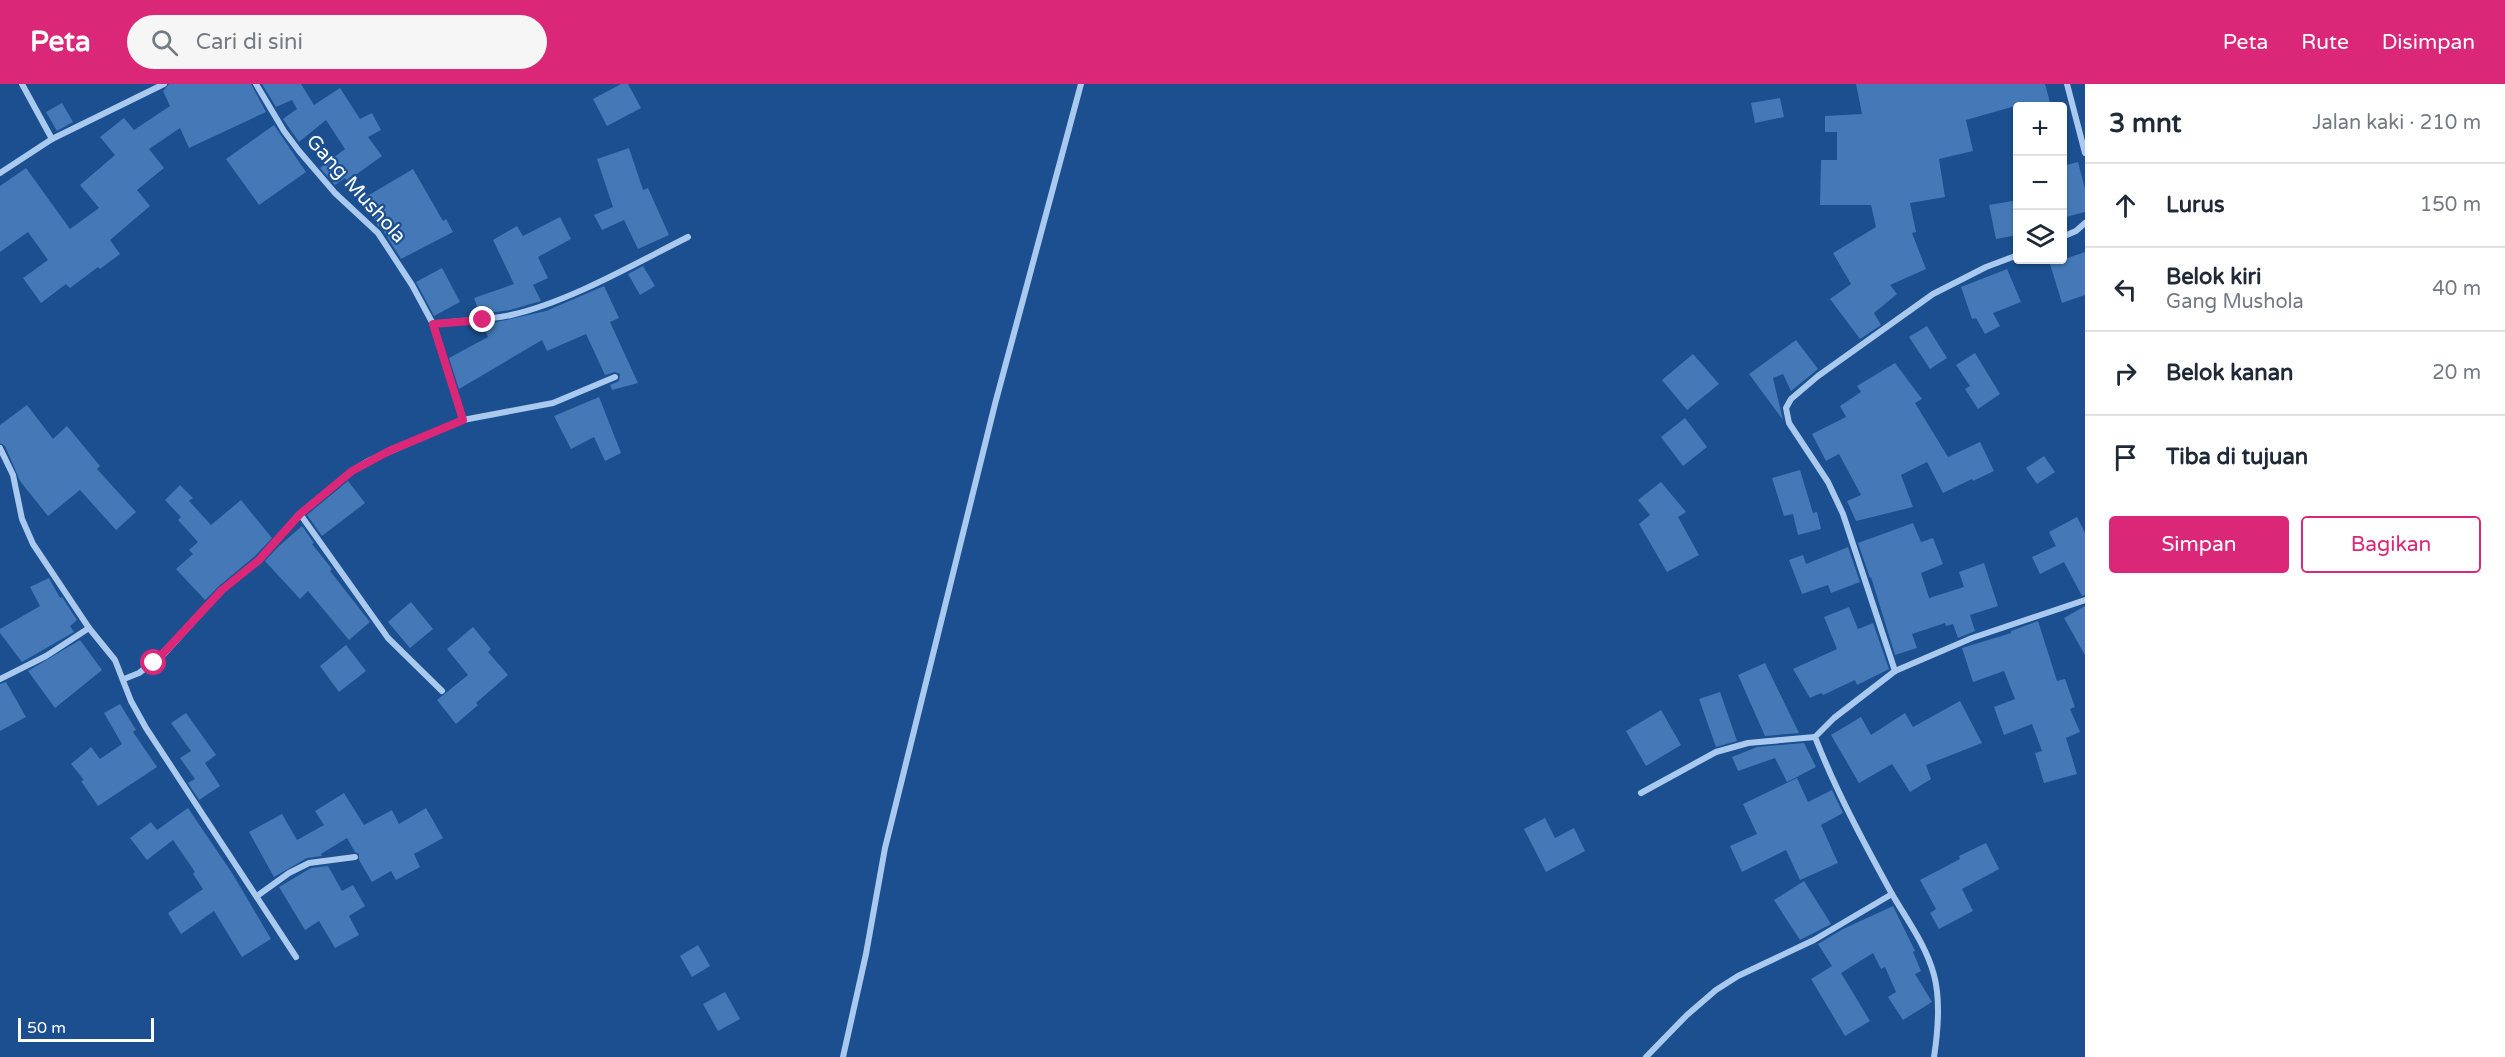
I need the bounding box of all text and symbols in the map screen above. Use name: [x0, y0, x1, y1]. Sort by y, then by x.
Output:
search box: [127, 15, 547, 69]
text: Peta: [30, 25, 91, 59]
icon: search: [148, 26, 181, 59]
text: Cari di sini: [196, 29, 303, 55]
text: Peta: [2223, 30, 2268, 55]
text: Rute: [2301, 30, 2349, 55]
text: Disimpan: [2382, 30, 2475, 55]
map controls: [2013, 102, 2067, 264]
button: +: [2013, 102, 2067, 156]
text: 3 mnt: [2109, 108, 2181, 139]
text: Jalan kaki · 210 m: [2312, 111, 2481, 135]
street label: Gang Mushola: [301, 130, 411, 248]
button: −: [2013, 156, 2067, 210]
icon: ahead: [2109, 189, 2142, 222]
text: Lurus: [2166, 192, 2224, 218]
text: 150 m: [2420, 193, 2481, 217]
button: layers: [2013, 210, 2067, 264]
text: Belok kiri: [2166, 264, 2262, 290]
icon: left: [2109, 273, 2142, 306]
text: 40 m: [2432, 277, 2481, 301]
text: Gang Mushola: [2166, 290, 2304, 314]
route end: [469, 306, 495, 332]
icon: right: [2109, 357, 2142, 390]
text: Belok kanan: [2166, 360, 2293, 386]
text: 20 m: [2432, 361, 2481, 385]
icon: arrive: [2109, 441, 2142, 474]
text: Tiba di tujuan: [2166, 444, 2308, 470]
button: Simpan: [2109, 516, 2289, 573]
button: Bagikan: [2301, 516, 2481, 573]
route start: [140, 649, 166, 675]
scale bar: [18, 1015, 154, 1042]
text: 50 m: [27, 1018, 66, 1038]

